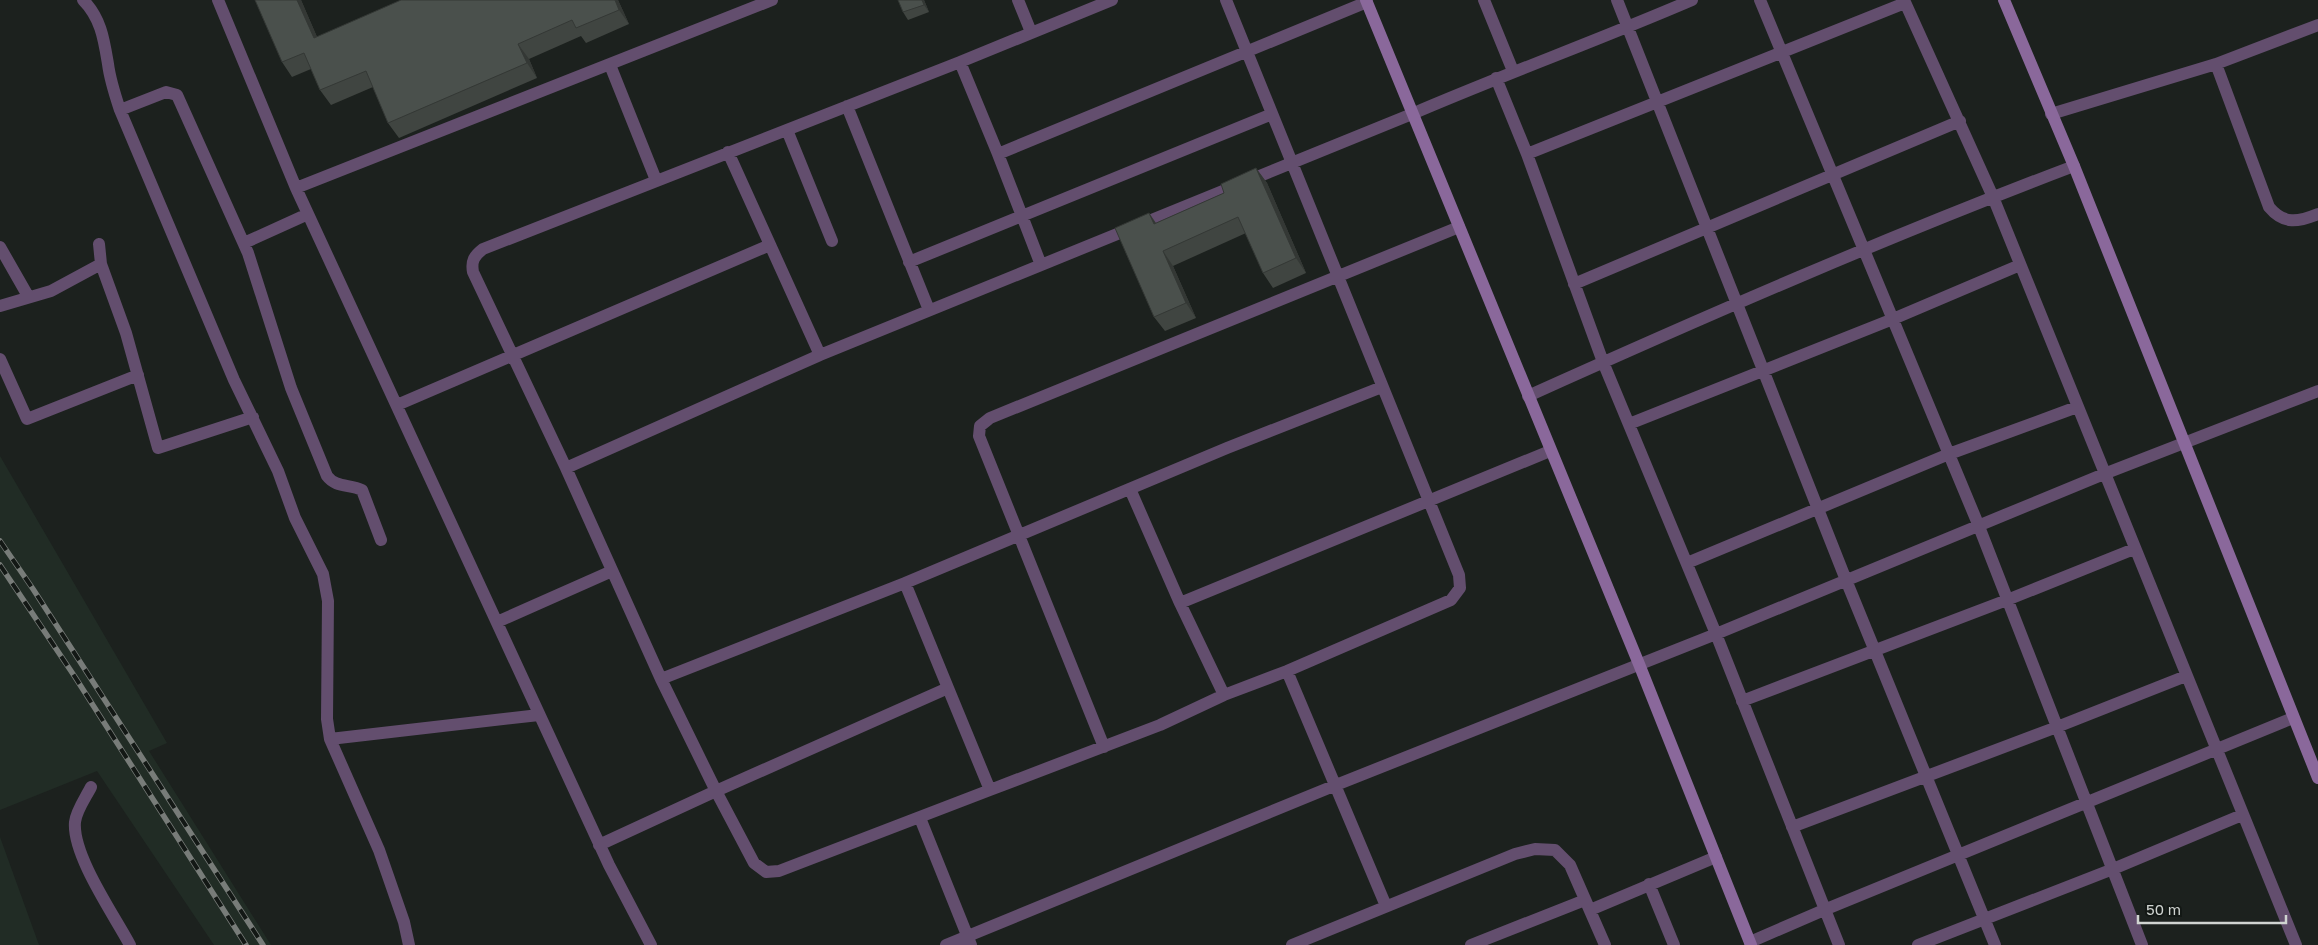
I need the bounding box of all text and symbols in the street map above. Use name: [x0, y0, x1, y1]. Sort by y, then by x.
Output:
scale bar: [2138, 892, 2286, 924]
text: 50 m: [2146, 900, 2181, 918]

